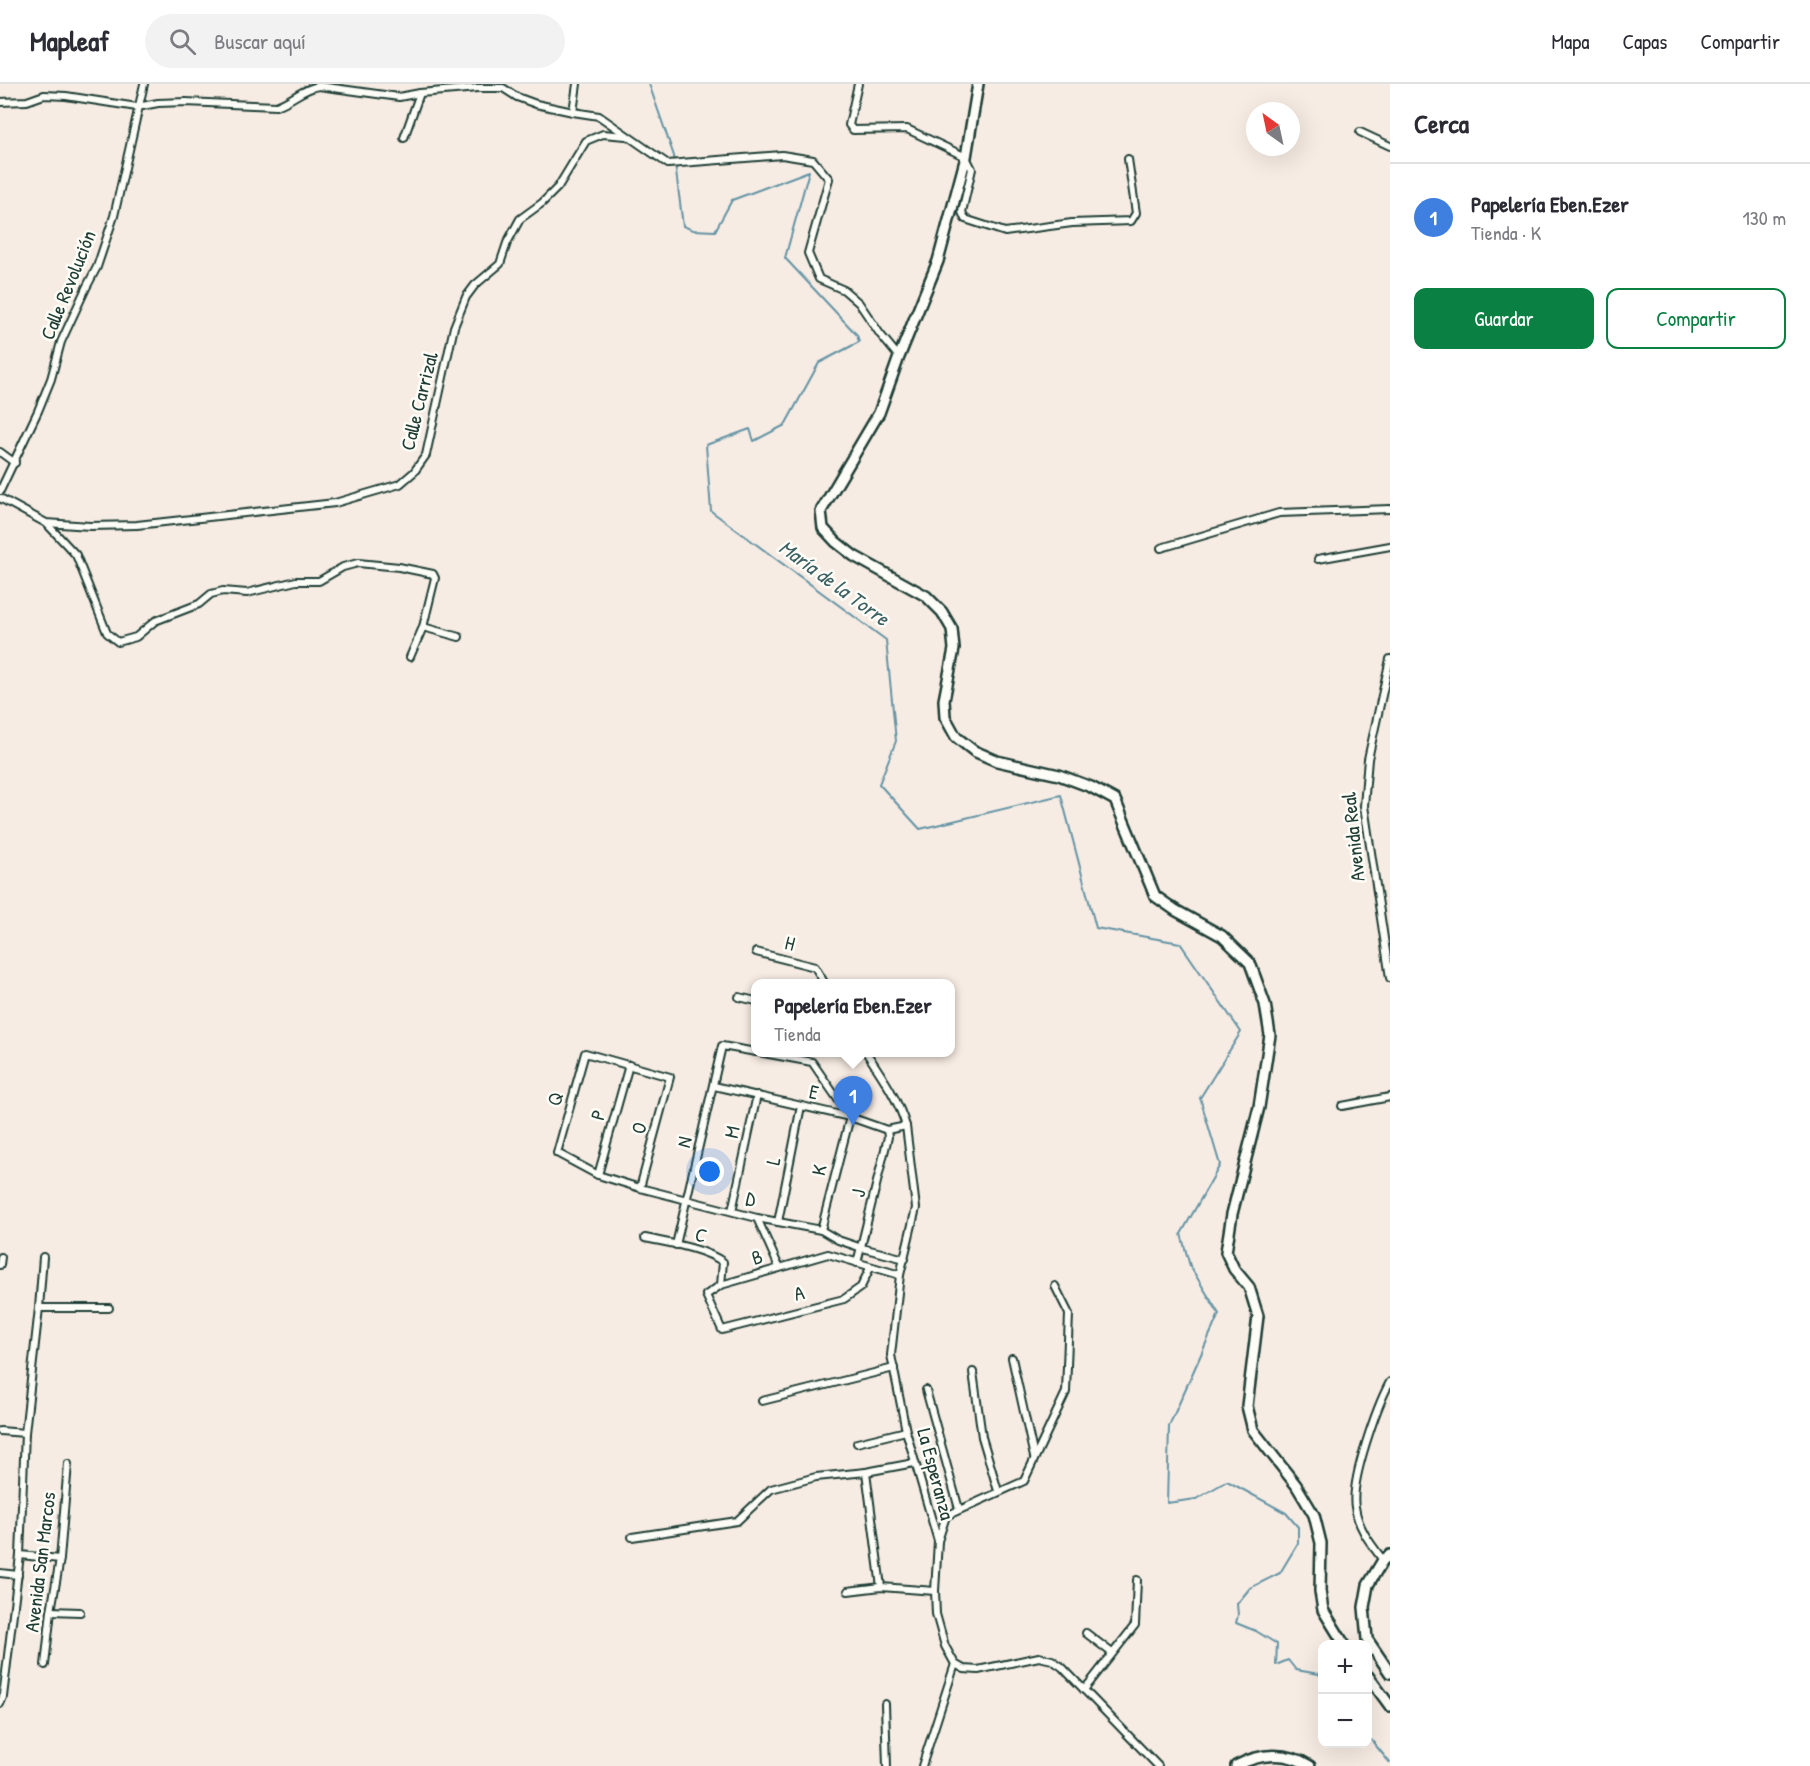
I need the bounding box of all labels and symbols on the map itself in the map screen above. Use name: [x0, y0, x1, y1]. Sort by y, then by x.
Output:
north arrow: [1246, 102, 1300, 156]
street label: Calle Revolución: [33, 226, 102, 344]
street label: Calle Carrizal: [393, 348, 444, 453]
water label: María de la Torre: [773, 533, 896, 633]
street label: Avenida Real: [1334, 790, 1371, 883]
street label: H: [782, 928, 798, 957]
pin: 1: [834, 1076, 872, 1126]
street label: E: [807, 1077, 822, 1106]
street label: Q: [540, 1089, 569, 1109]
street label: P: [583, 1107, 612, 1123]
street label: O: [624, 1119, 653, 1137]
street label: M: [717, 1123, 746, 1141]
street label: N: [669, 1134, 698, 1150]
street label: L: [759, 1155, 786, 1167]
your location: [695, 1157, 724, 1186]
street label: K: [804, 1161, 833, 1178]
street label: D: [743, 1184, 760, 1213]
street label: J: [844, 1186, 871, 1200]
street label: C: [692, 1220, 710, 1249]
street label: B: [748, 1242, 766, 1271]
street label: A: [791, 1278, 807, 1307]
street label: La Esperanza: [911, 1425, 962, 1523]
street label: Avenida San Marcos: [18, 1490, 62, 1634]

